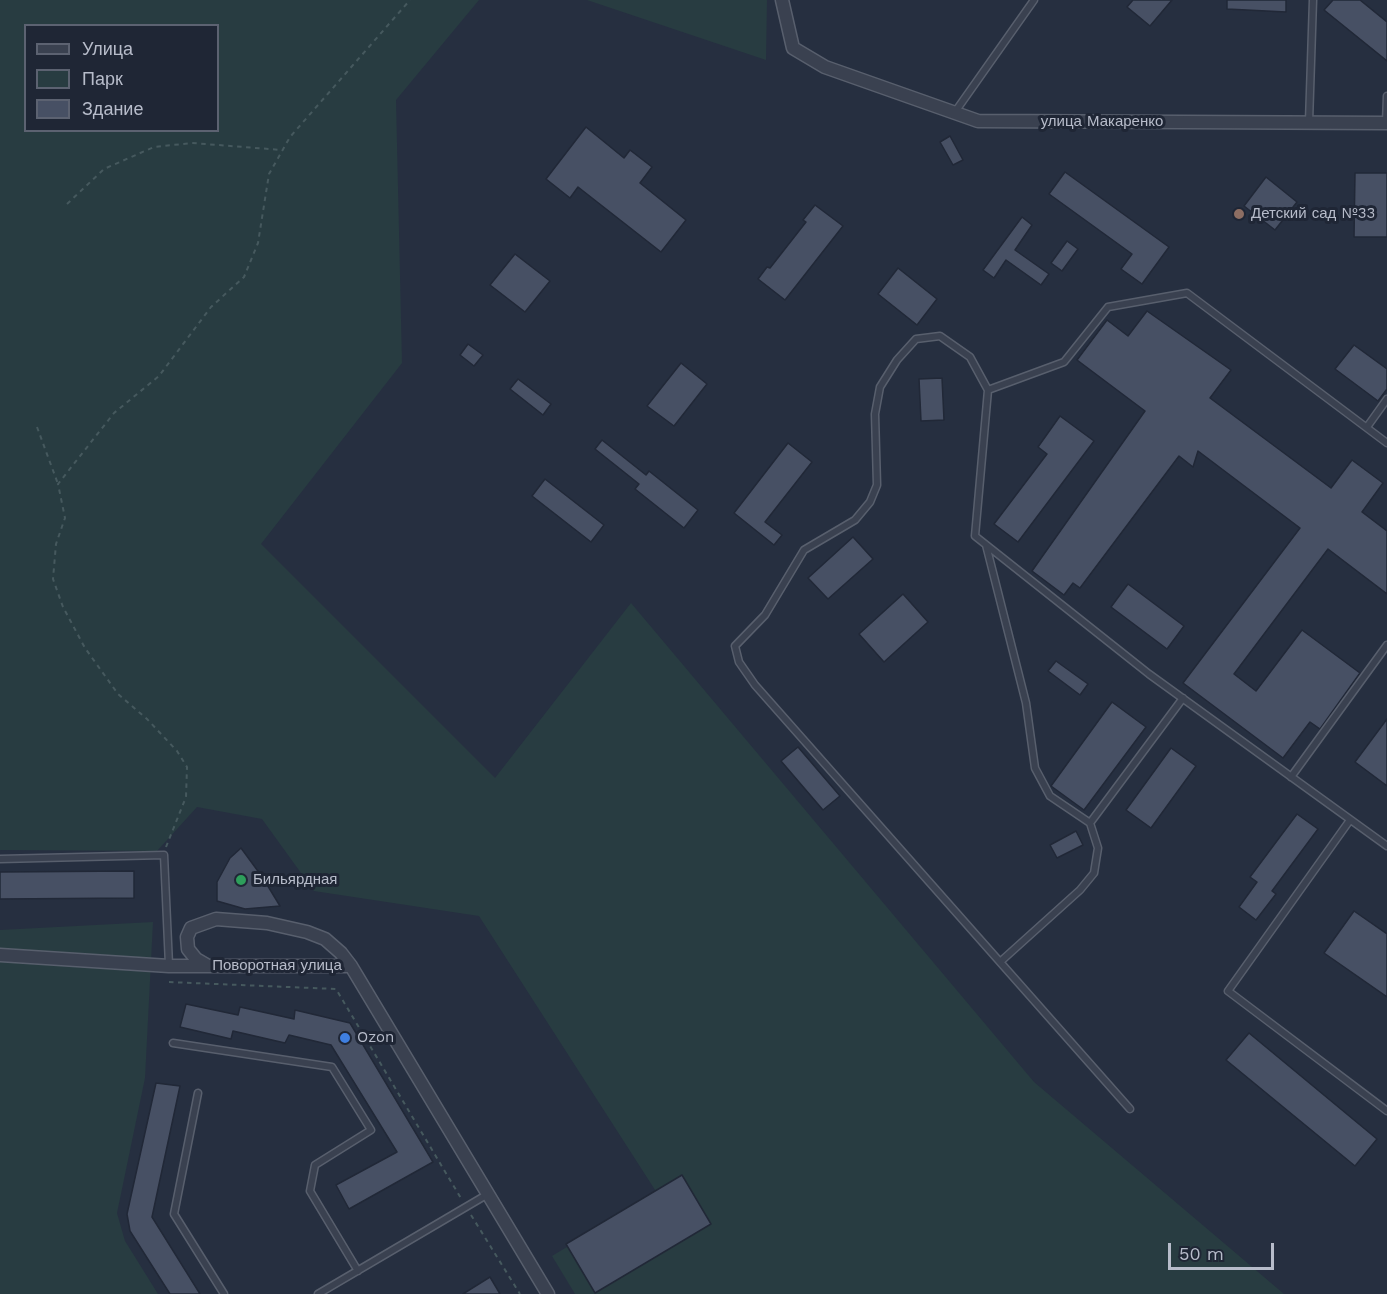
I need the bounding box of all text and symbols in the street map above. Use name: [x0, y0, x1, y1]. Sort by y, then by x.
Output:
legend: [24, 24, 219, 132]
text: Улица: [82, 38, 133, 59]
text: Парк: [82, 68, 123, 89]
text: Здание: [82, 98, 143, 119]
street label: улица Макаренко: [1041, 113, 1163, 131]
place label: Детский сад №33: [1251, 205, 1375, 223]
marker: Детский сад №33: [1232, 207, 1246, 221]
place label: Бильярдная: [253, 871, 337, 889]
marker: Бильярдная: [234, 873, 248, 887]
street label: Поворотная улица: [212, 957, 342, 975]
place label: Ozon: [357, 1029, 394, 1047]
marker: Ozon: [338, 1031, 352, 1045]
scale bar: [1171, 1231, 1278, 1269]
text: 50 m: [1179, 1243, 1224, 1264]

